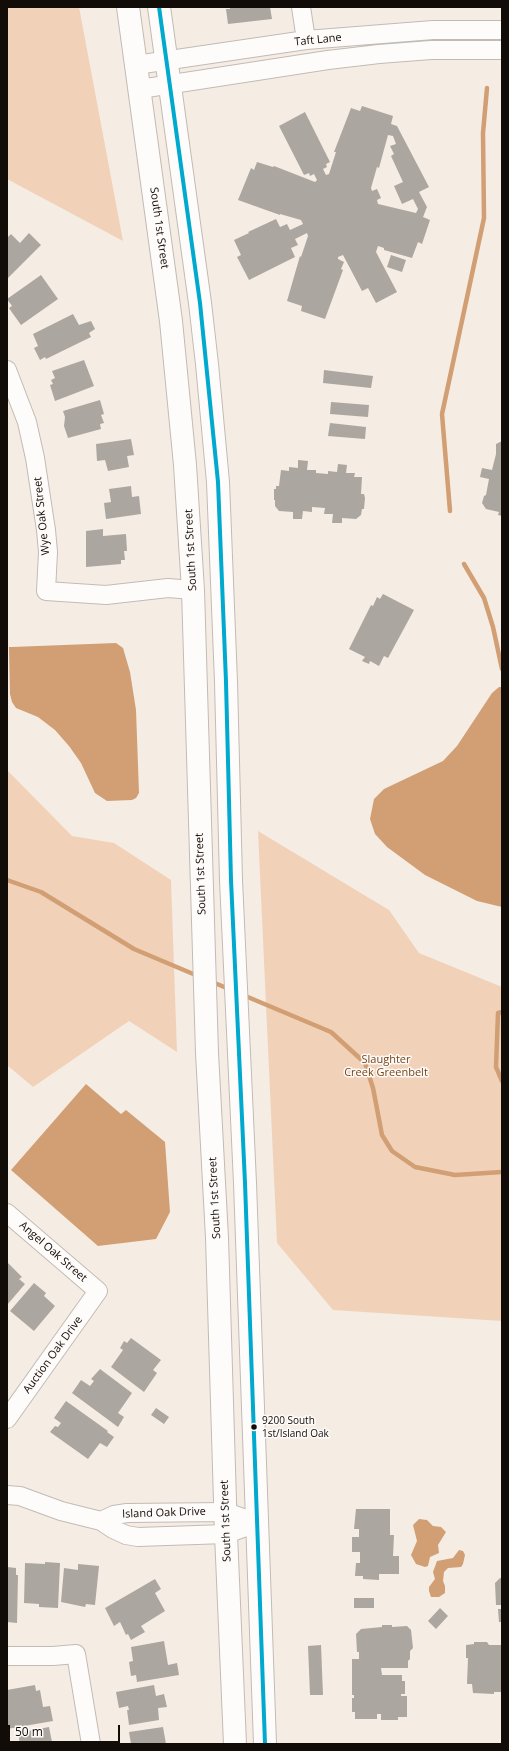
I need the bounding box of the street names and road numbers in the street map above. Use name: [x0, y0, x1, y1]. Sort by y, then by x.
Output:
street label: Taft Lane: [294, 31, 342, 49]
street label: South 1st Street: [147, 187, 171, 269]
street label: Wye Oak Street: [31, 476, 53, 556]
street label: South 1st Street: [182, 509, 200, 591]
street label: South 1st Street: [193, 833, 209, 915]
street label: South 1st Street: [206, 1157, 224, 1239]
street label: Angel Oak Street: [16, 1219, 90, 1285]
street label: Auction Oak Drive: [21, 1314, 85, 1396]
street label: South 1st Street: [218, 1480, 234, 1562]
street label: Island Oak Drive: [122, 1505, 206, 1521]

